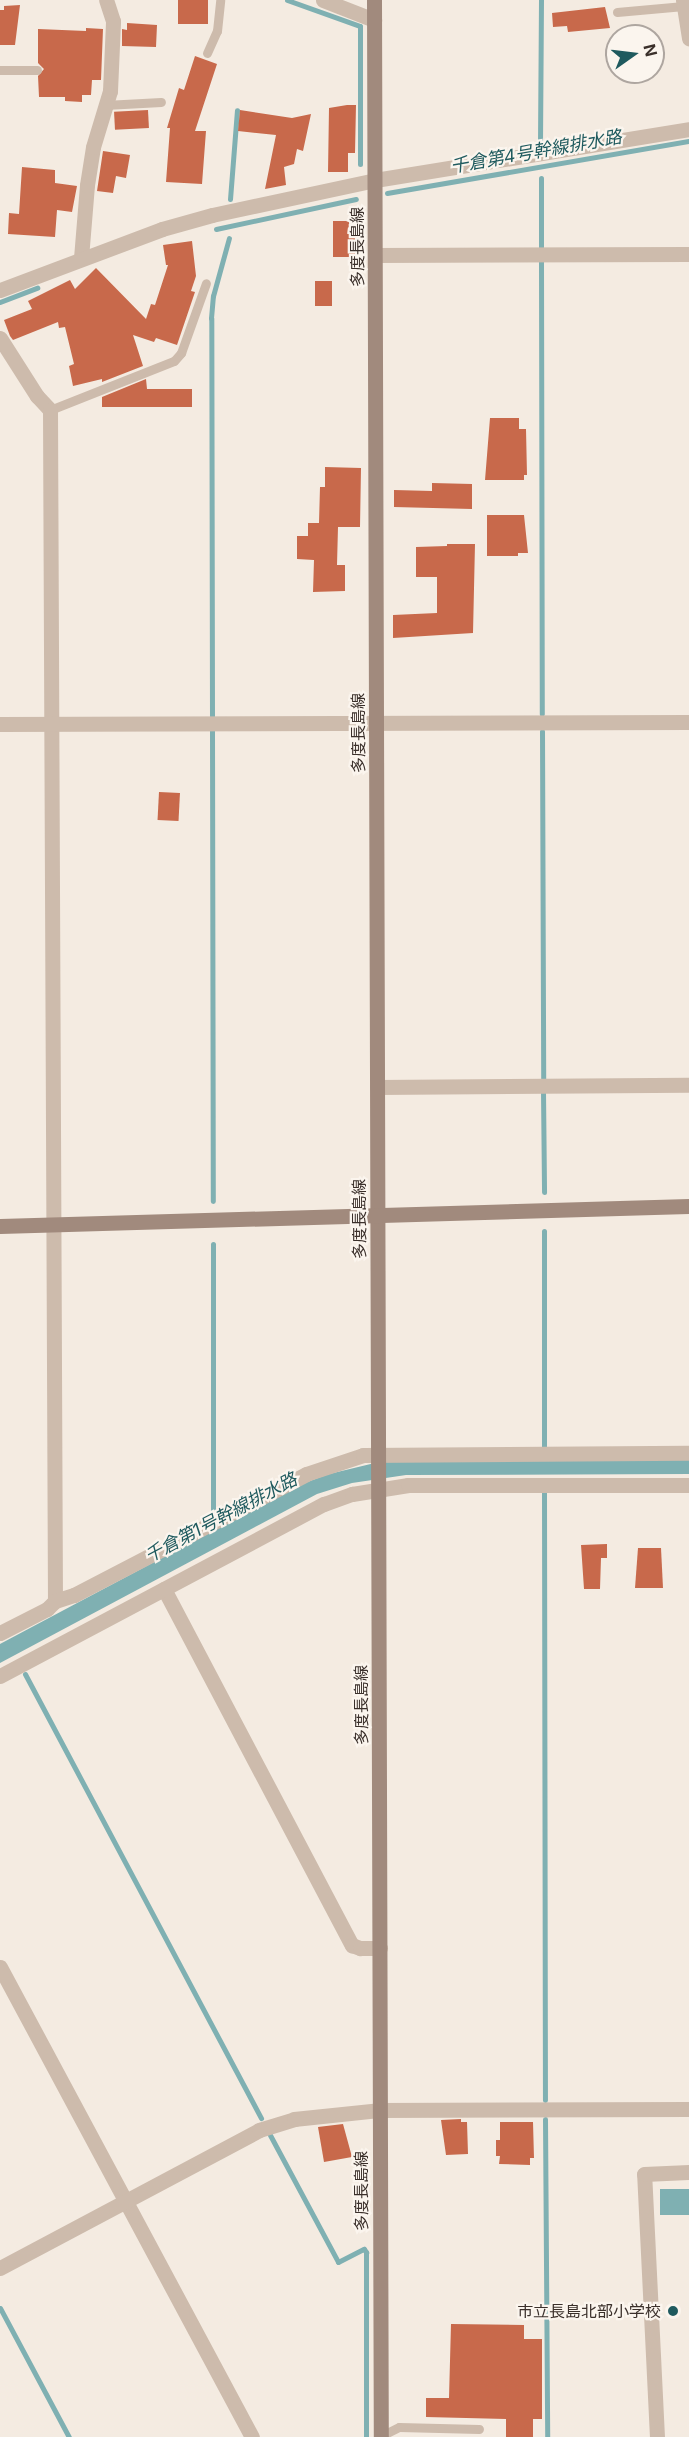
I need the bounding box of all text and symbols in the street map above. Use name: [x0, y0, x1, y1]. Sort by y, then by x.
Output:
north arrow: [605, 24, 665, 84]
text: N: [639, 42, 662, 58]
water label: 千倉第4号幹線排水路: [449, 126, 623, 178]
street label: 多度長島線: [347, 207, 367, 287]
street label: 多度長島線: [348, 693, 368, 773]
street label: 多度長島線: [349, 1179, 369, 1259]
water label: 千倉第1号幹線排水路: [141, 1469, 301, 1567]
street label: 多度長島線: [351, 1665, 371, 1745]
street label: 多度長島線: [351, 2151, 371, 2231]
place label: 市立長島北部小学校: [517, 2301, 661, 2321]
marker: 市立長島北部小学校: [666, 2304, 680, 2318]

